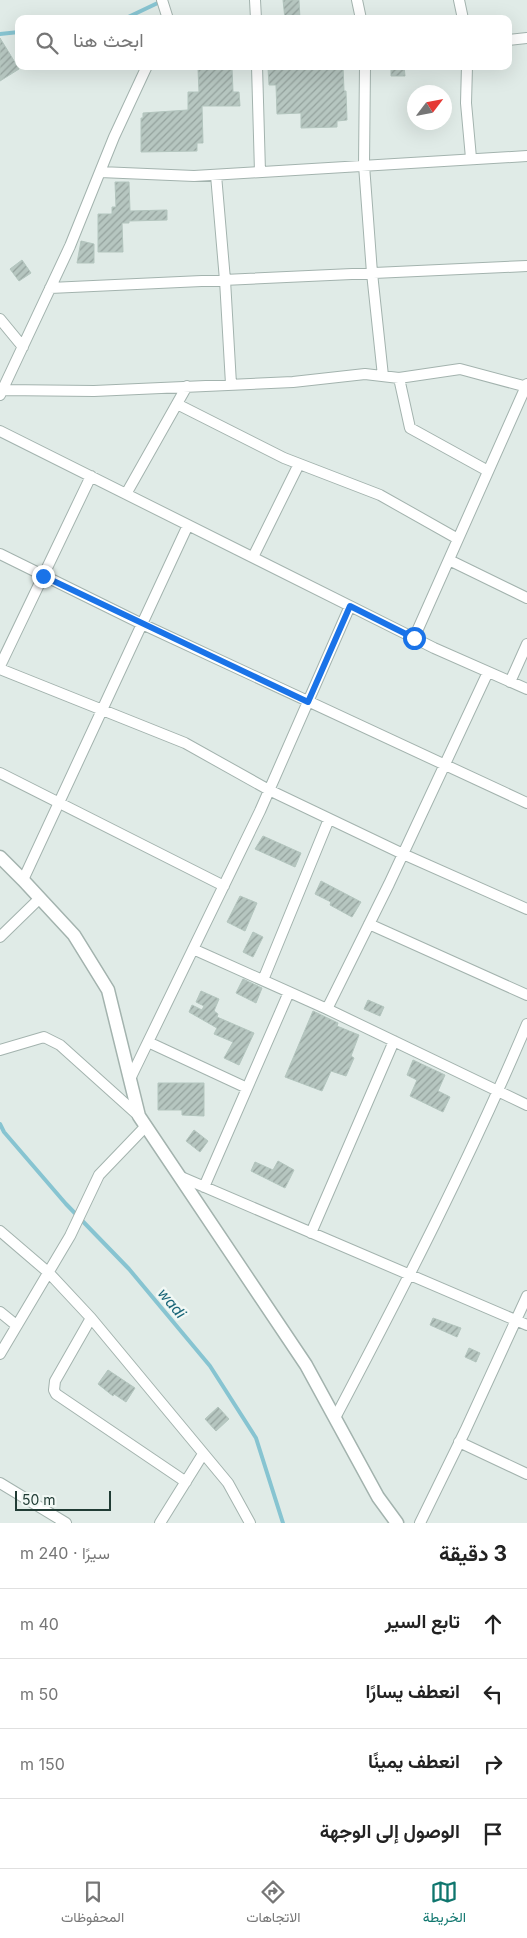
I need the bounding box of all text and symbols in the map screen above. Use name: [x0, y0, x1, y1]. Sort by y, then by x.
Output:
search box: [15, 15, 512, 70]
icon: search: [33, 29, 61, 57]
text: ابحث هنا: [73, 29, 144, 52]
north arrow: [407, 85, 452, 130]
route end: [32, 565, 55, 588]
route start: [403, 627, 426, 650]
water label: wadi: [154, 1284, 190, 1322]
scale bar: [15, 1488, 111, 1511]
text: 50 m: [22, 1491, 56, 1508]
text: 3 دقيقة: [439, 1541, 507, 1566]
text: سيرًا · 240 m: [20, 1543, 110, 1563]
text: تابع السير: [385, 1610, 460, 1633]
icon: ahead: [479, 1610, 507, 1638]
text: 40 m: [20, 1614, 59, 1634]
text: انعطف يسارًا: [366, 1680, 460, 1703]
icon: left: [479, 1680, 507, 1708]
text: 50 m: [20, 1684, 58, 1704]
text: انعطف يمينًا: [368, 1750, 460, 1773]
icon: right: [479, 1750, 507, 1778]
text: 150 m: [20, 1754, 65, 1774]
text: الوصول إلى الوجهة: [320, 1820, 460, 1843]
icon: arrive: [479, 1820, 507, 1848]
tab: المحفوظات: [61, 1878, 124, 1930]
tab: الاتجاهات: [246, 1878, 301, 1930]
tab: الخريطة: [423, 1878, 466, 1930]

